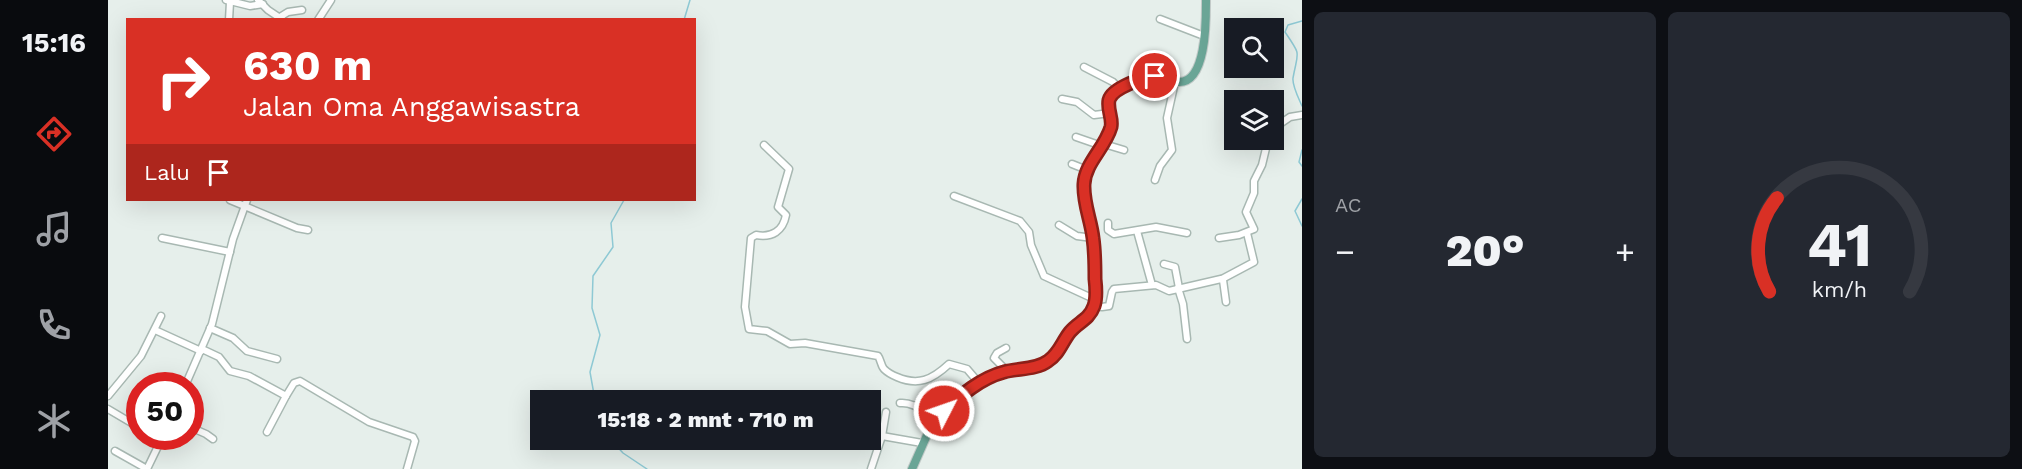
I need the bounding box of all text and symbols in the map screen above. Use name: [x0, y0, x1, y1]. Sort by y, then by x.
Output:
map controls: [1224, 18, 1284, 150]
button: search: [1224, 18, 1284, 78]
text: 15:16: [22, 27, 86, 59]
text: 630 m: [243, 41, 372, 90]
icon: right: [144, 42, 222, 120]
pin: [1129, 50, 1180, 101]
icon: arrive: [1138, 59, 1171, 92]
button: layers: [1224, 90, 1284, 150]
text: Jalan Oma Anggawisastra: [243, 91, 580, 123]
icon: directions: [33, 113, 75, 155]
icon: arrive: [202, 156, 235, 189]
text: Lalu: [144, 160, 190, 185]
text: AC: [1335, 193, 1361, 217]
icon: music: [33, 208, 75, 250]
text: 41: [1806, 208, 1872, 281]
text: 20°: [1445, 224, 1525, 277]
text: −: [1335, 232, 1355, 271]
text: +: [1615, 232, 1635, 271]
text: km/h: [1811, 277, 1867, 302]
icon: phone: [33, 304, 75, 346]
speed limit sign: 50: [126, 372, 204, 450]
position arrow: [912, 379, 976, 443]
icon: climate: [33, 400, 75, 442]
text: 15:18 · 2 mnt · 710 m: [597, 407, 814, 432]

